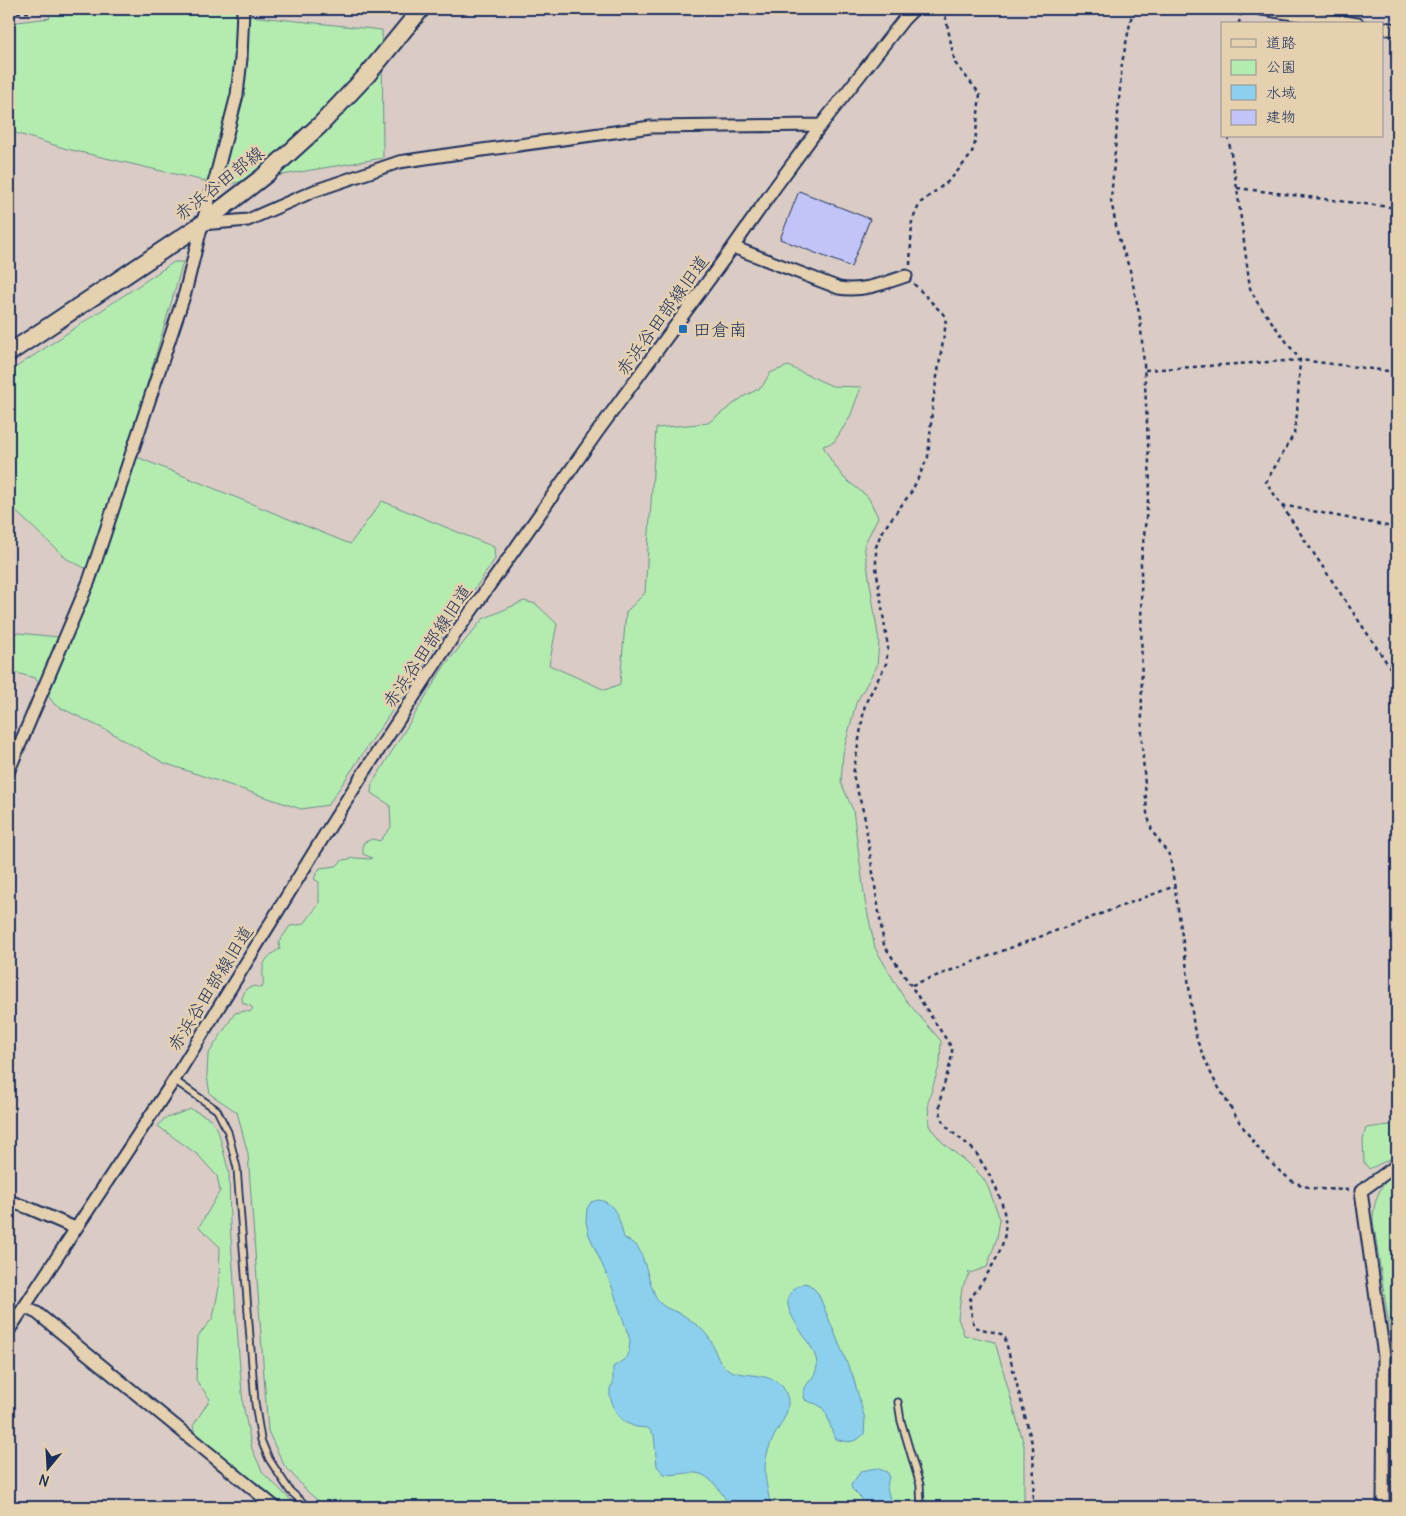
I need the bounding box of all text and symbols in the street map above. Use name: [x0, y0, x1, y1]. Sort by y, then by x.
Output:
legend: [1221, 22, 1384, 138]
text: 道路: [1266, 33, 1296, 52]
text: 公園: [1266, 57, 1296, 76]
text: 水域: [1266, 83, 1296, 102]
text: 建物: [1266, 107, 1296, 126]
street label: 赤浜谷田部線: [169, 141, 269, 225]
street label: 赤浜谷田部線旧道: [610, 250, 714, 380]
place label: 田倉南: [693, 318, 747, 341]
marker: 田倉南: [677, 323, 689, 335]
street label: 赤浜谷田部線旧道: [377, 580, 477, 712]
street label: 赤浜谷田部線旧道: [162, 921, 258, 1055]
north arrow: [22, 1444, 72, 1494]
text: N: [37, 1470, 51, 1490]

